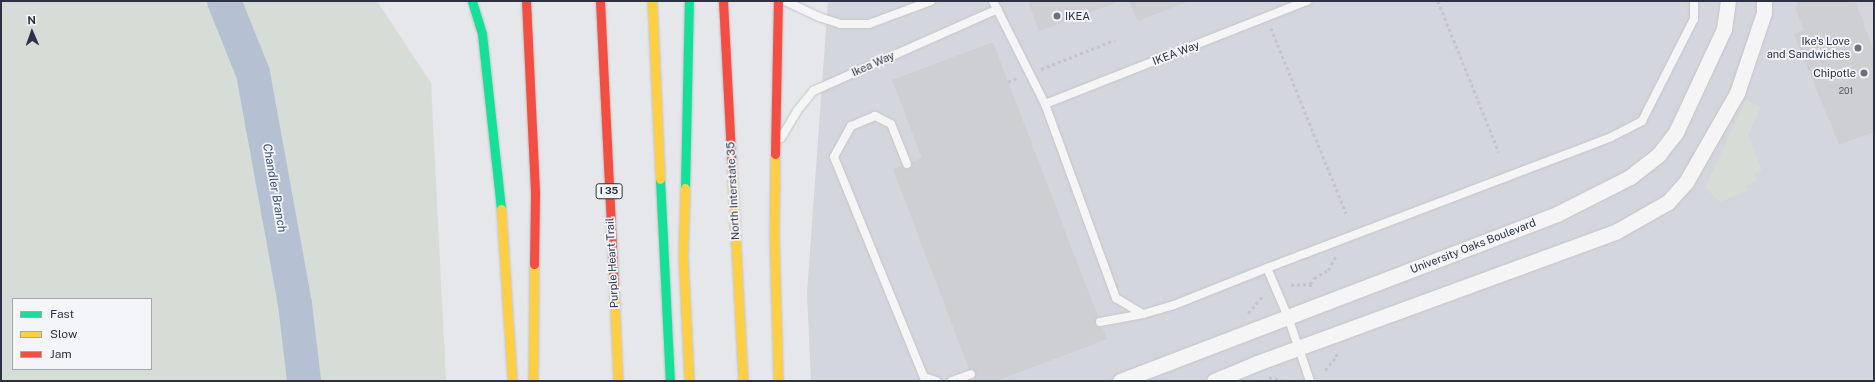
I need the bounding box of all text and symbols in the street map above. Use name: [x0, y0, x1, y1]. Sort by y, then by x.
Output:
place label: IKEA: [1065, 9, 1090, 23]
marker: IKEA: [1052, 11, 1062, 21]
north arrow: [12, 12, 52, 52]
text: N: [27, 14, 36, 26]
place label: Ike's Love and Sandwiches: [1767, 35, 1850, 61]
street label: IKEA Way: [1150, 38, 1202, 68]
marker: Ike's Love and Sandwiches: [1853, 43, 1863, 53]
street label: Ikea Way: [849, 49, 897, 79]
place label: Chipotle: [1813, 66, 1856, 80]
marker: Chipotle: [1859, 68, 1869, 78]
house number: 201: [1839, 86, 1853, 96]
water label: Chandler Branch: [259, 142, 289, 234]
street label: North Interstate 35: [724, 142, 742, 240]
road number: I 35: [595, 183, 623, 199]
street label: University Oaks Boulevard: [1408, 216, 1538, 276]
street label: Purple Heart Trail: [603, 218, 621, 308]
legend: [12, 298, 152, 370]
text: Fast: [50, 307, 74, 321]
text: Slow: [50, 327, 77, 341]
text: Jam: [50, 347, 72, 361]

